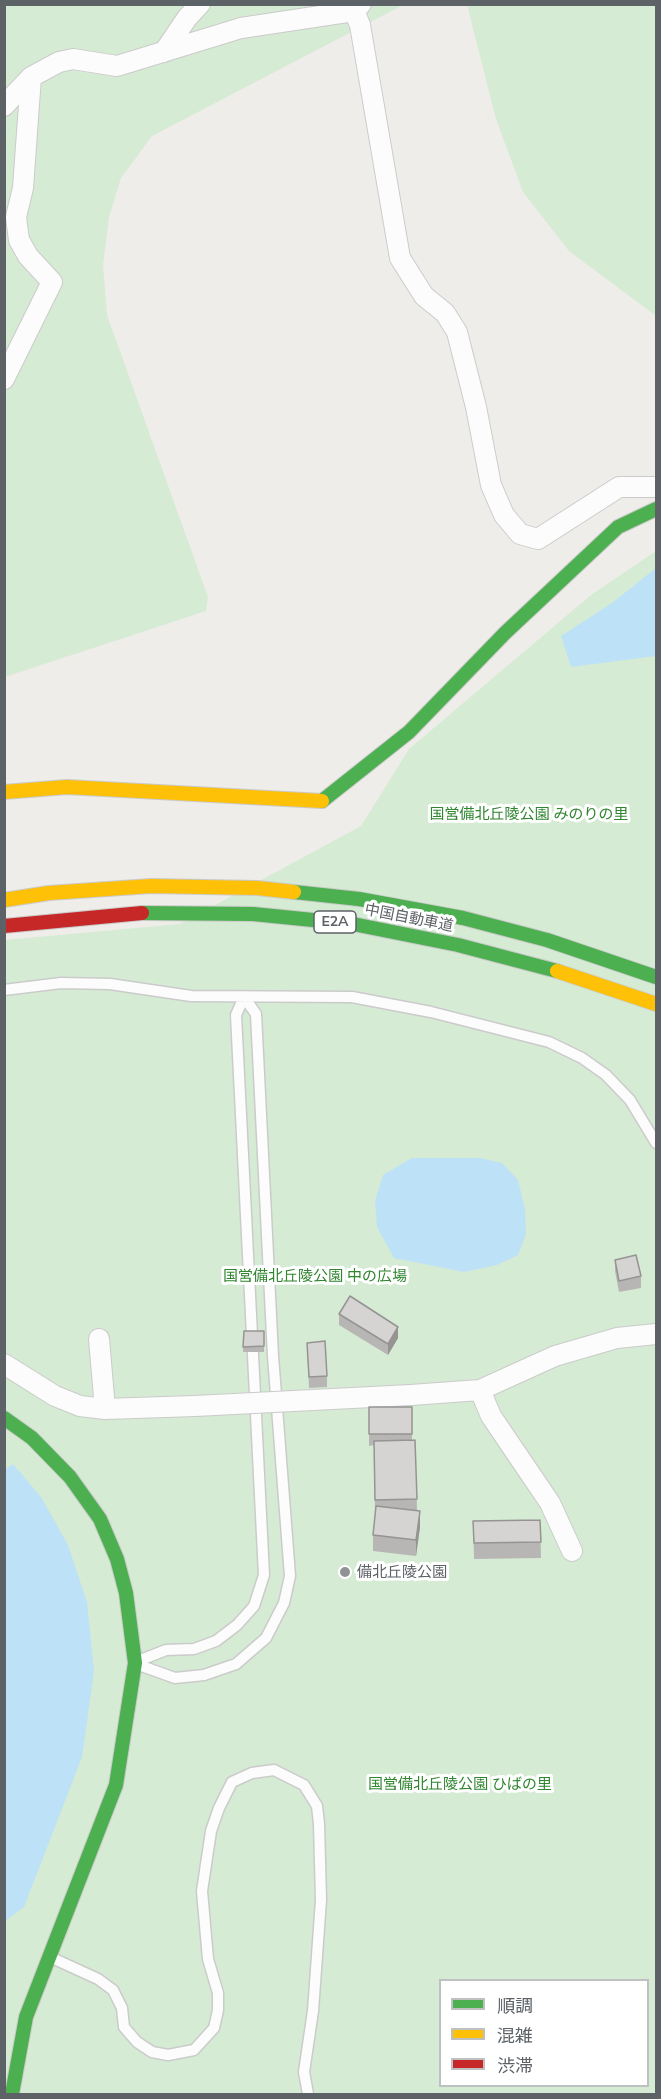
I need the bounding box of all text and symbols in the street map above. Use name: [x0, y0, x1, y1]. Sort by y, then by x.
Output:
park label: 国営備北丘陵公園 みのりの里: [430, 805, 628, 823]
street label: 中国自動車道: [363, 901, 455, 935]
road number: E2A: [314, 911, 356, 933]
park label: 国営備北丘陵公園 中の広場: [223, 1267, 407, 1285]
place label: 備北丘陵公園: [357, 1563, 447, 1581]
marker: 備北丘陵公園: [338, 1565, 352, 1579]
park label: 国営備北丘陵公園 ひばの里: [368, 1775, 552, 1793]
legend: [439, 1979, 649, 2087]
text: 順調: [497, 1994, 533, 2017]
text: 混雑: [497, 2024, 533, 2047]
text: 渋滞: [497, 2054, 533, 2077]

